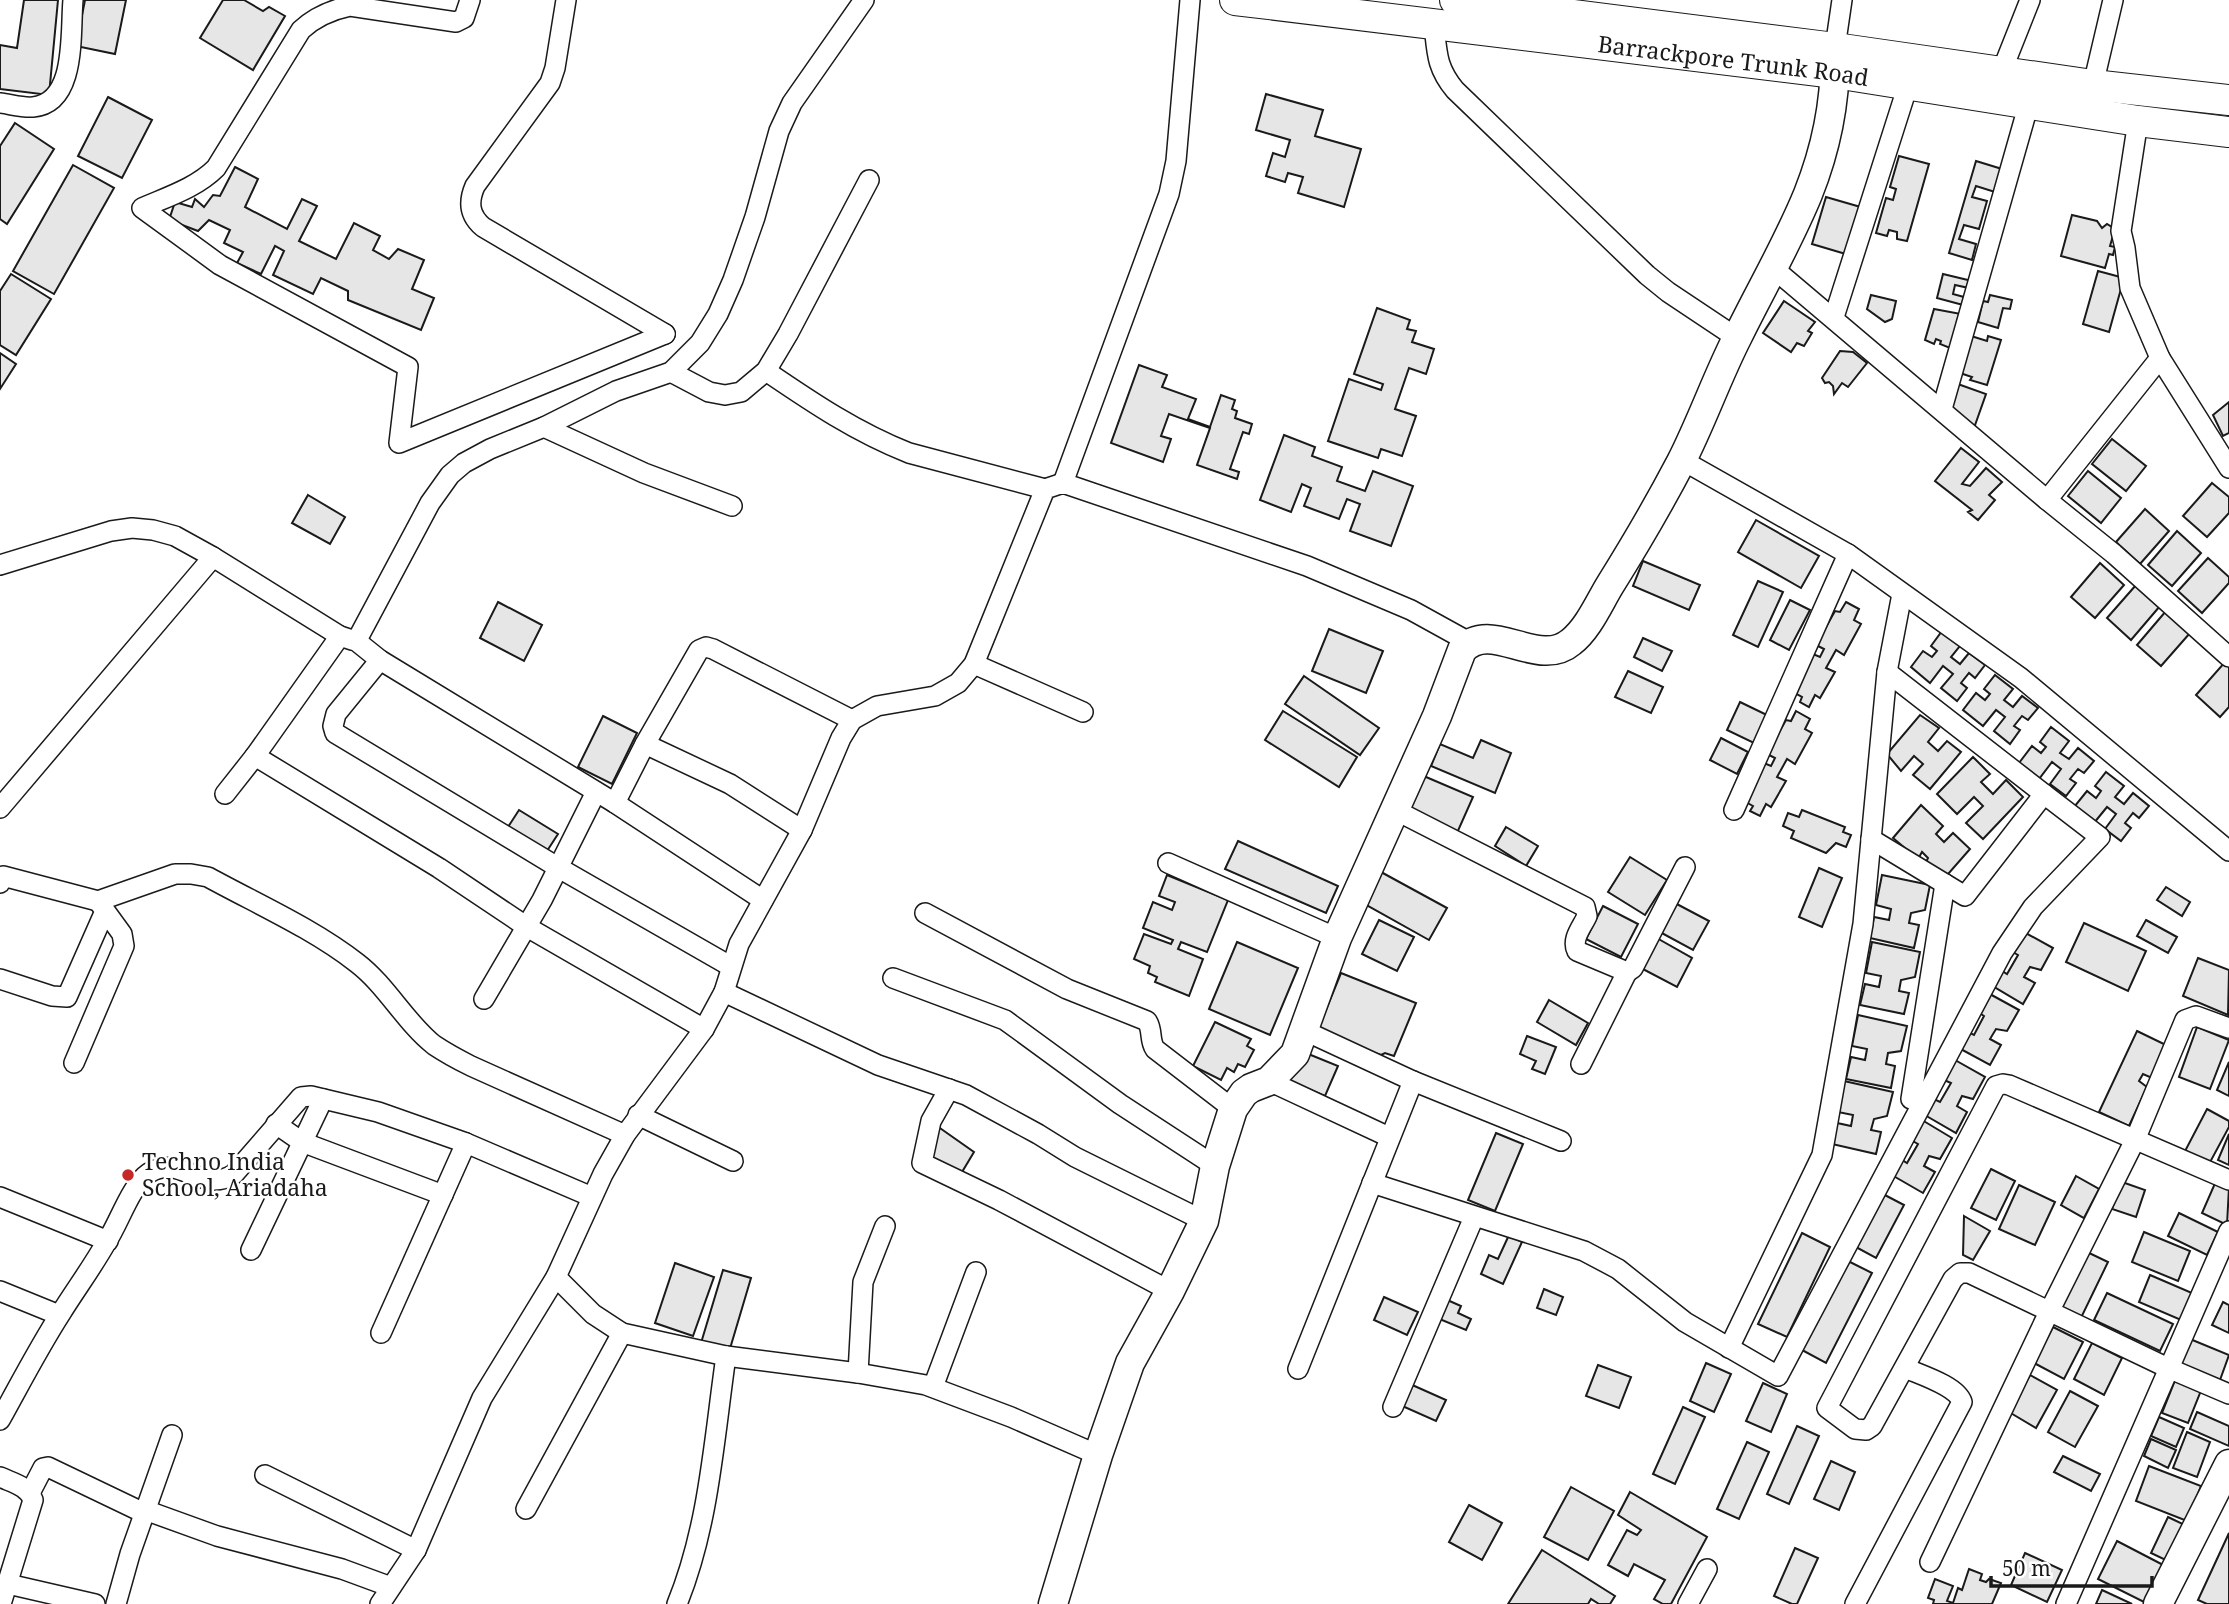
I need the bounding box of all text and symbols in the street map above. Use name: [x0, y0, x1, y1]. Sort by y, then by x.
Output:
street label: Barrackpore Trunk Road: [1596, 27, 1871, 93]
place label: Techno India School, Ariadaha: [142, 1145, 328, 1203]
marker: Techno India School, Ariadaha: [120, 1167, 136, 1183]
scale bar: [1991, 1544, 2152, 1588]
text: 50 m: [2002, 1554, 2051, 1582]

